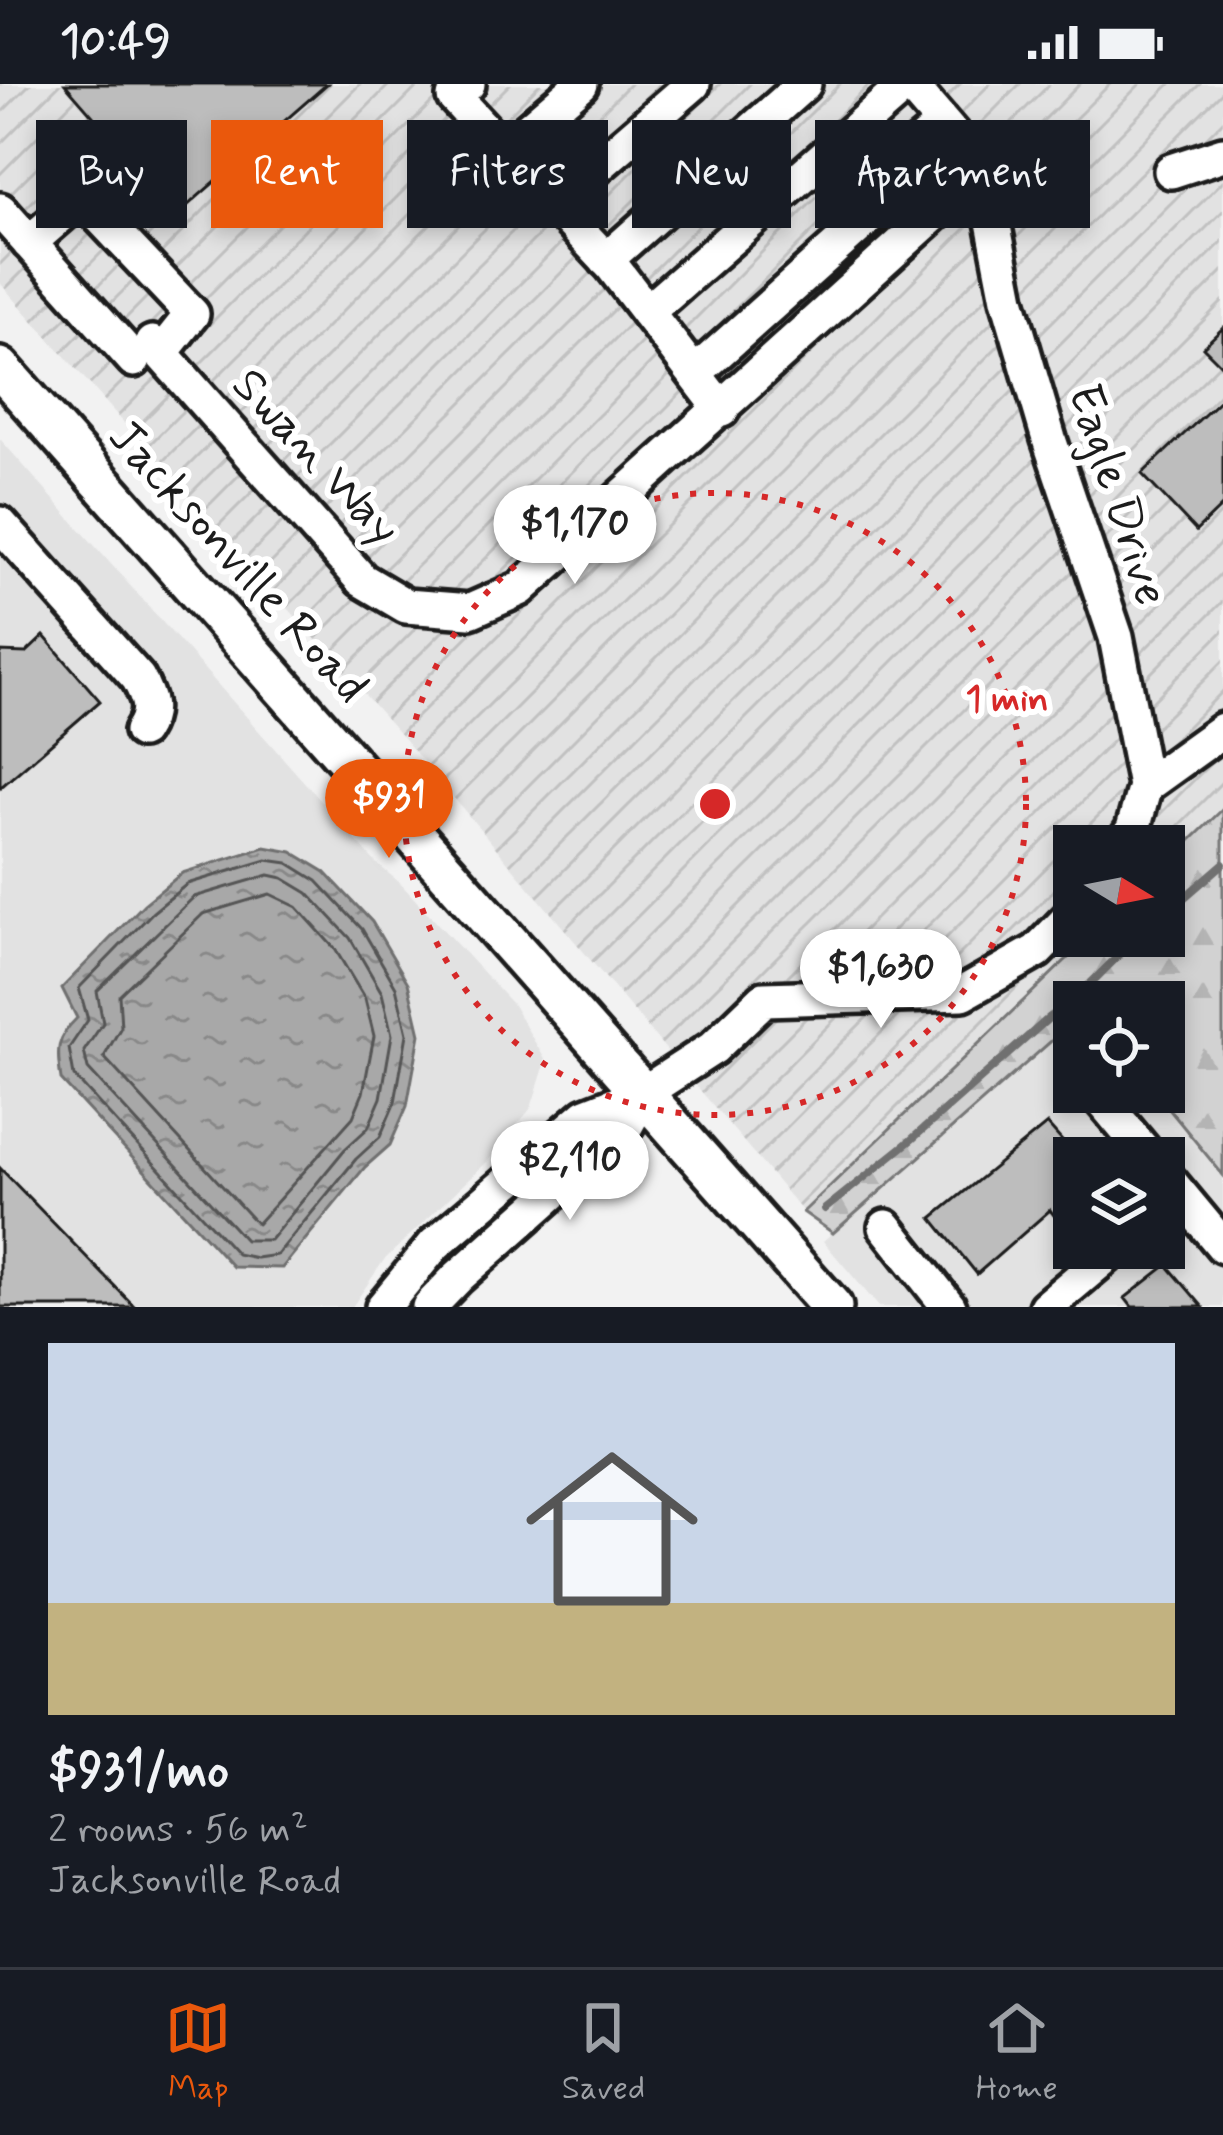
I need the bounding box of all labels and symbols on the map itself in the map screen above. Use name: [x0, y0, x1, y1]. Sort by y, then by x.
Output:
street label: Swan Way: [217, 355, 414, 560]
street label: Eagle Drive: [1051, 376, 1182, 614]
street label: Jacksonville Road: [93, 407, 382, 717]
pin: $1,170: [477, 485, 673, 587]
text: 1 min: [966, 677, 1048, 724]
pin: $931: [318, 759, 460, 861]
centre of rings: [694, 783, 736, 825]
north arrow: [1053, 825, 1185, 957]
pin: $1,630: [783, 929, 979, 1031]
pin: $2,110: [472, 1121, 668, 1223]

